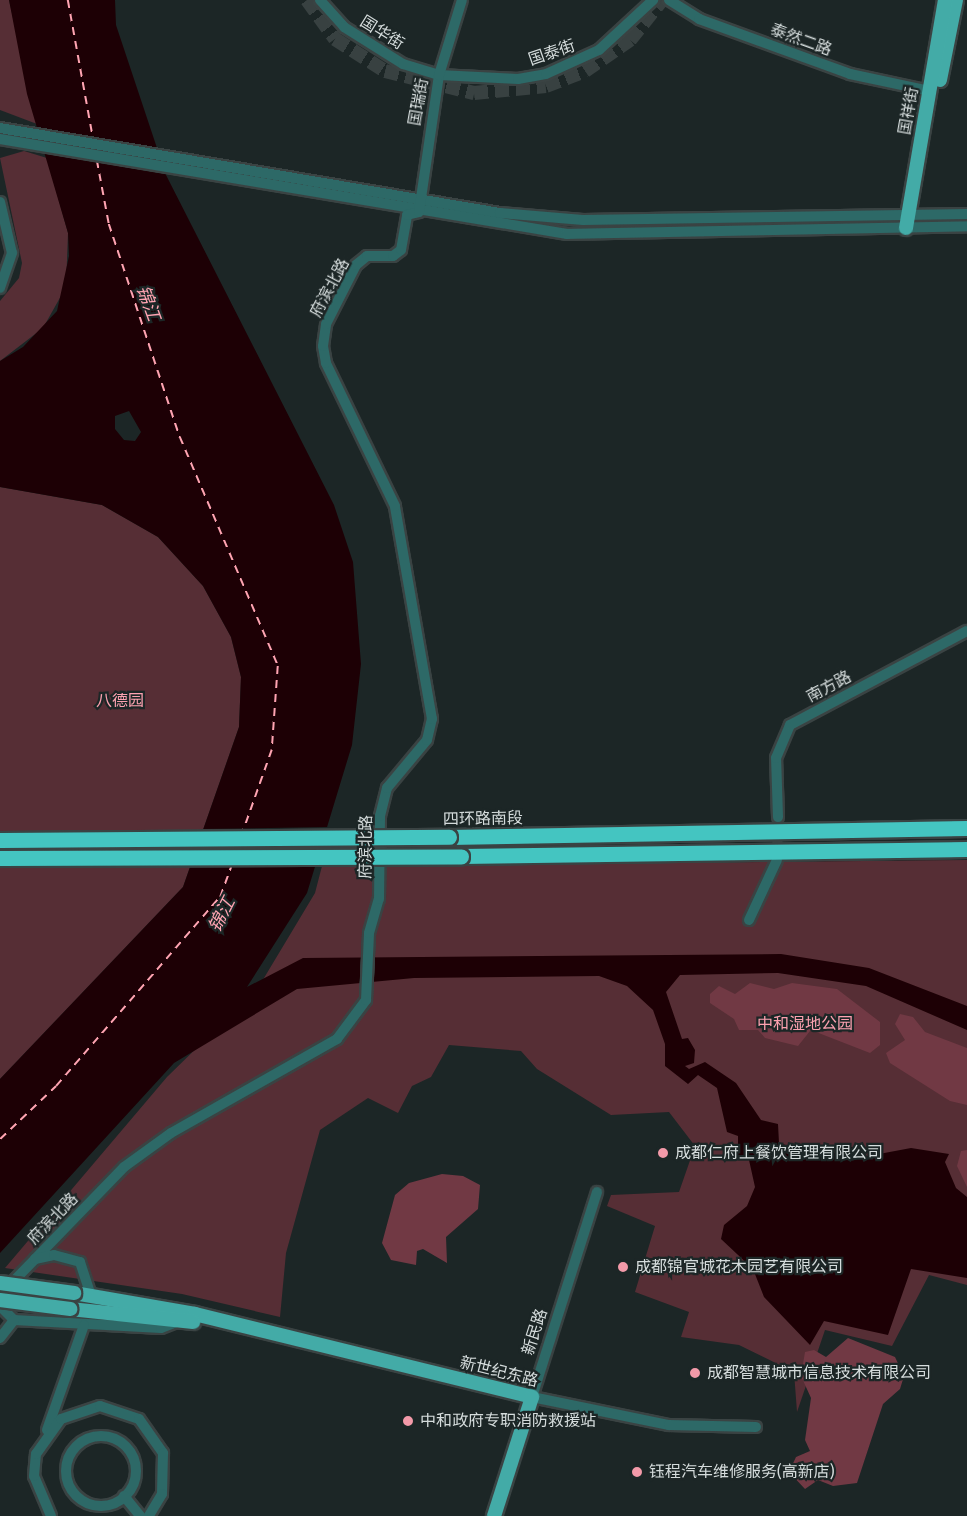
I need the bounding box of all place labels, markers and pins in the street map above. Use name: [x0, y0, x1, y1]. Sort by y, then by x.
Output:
place label: 成都仁府上餐饮管理有限公司: [675, 1143, 883, 1163]
marker: 成都仁府上餐饮管理有限公司: [656, 1146, 670, 1160]
place label: 成都锦官城花木园艺有限公司: [635, 1257, 843, 1277]
marker: 成都锦官城花木园艺有限公司: [616, 1260, 630, 1274]
place label: 成都智慧城市信息技术有限公司: [707, 1363, 931, 1383]
marker: 成都智慧城市信息技术有限公司: [688, 1366, 702, 1380]
place label: 中和政府专职消防救援站: [420, 1411, 596, 1431]
marker: 中和政府专职消防救援站: [401, 1414, 415, 1428]
place label: 钰程汽车维修服务(高新店): [649, 1462, 834, 1482]
marker: 钰程汽车维修服务(高新店): [630, 1465, 644, 1479]

